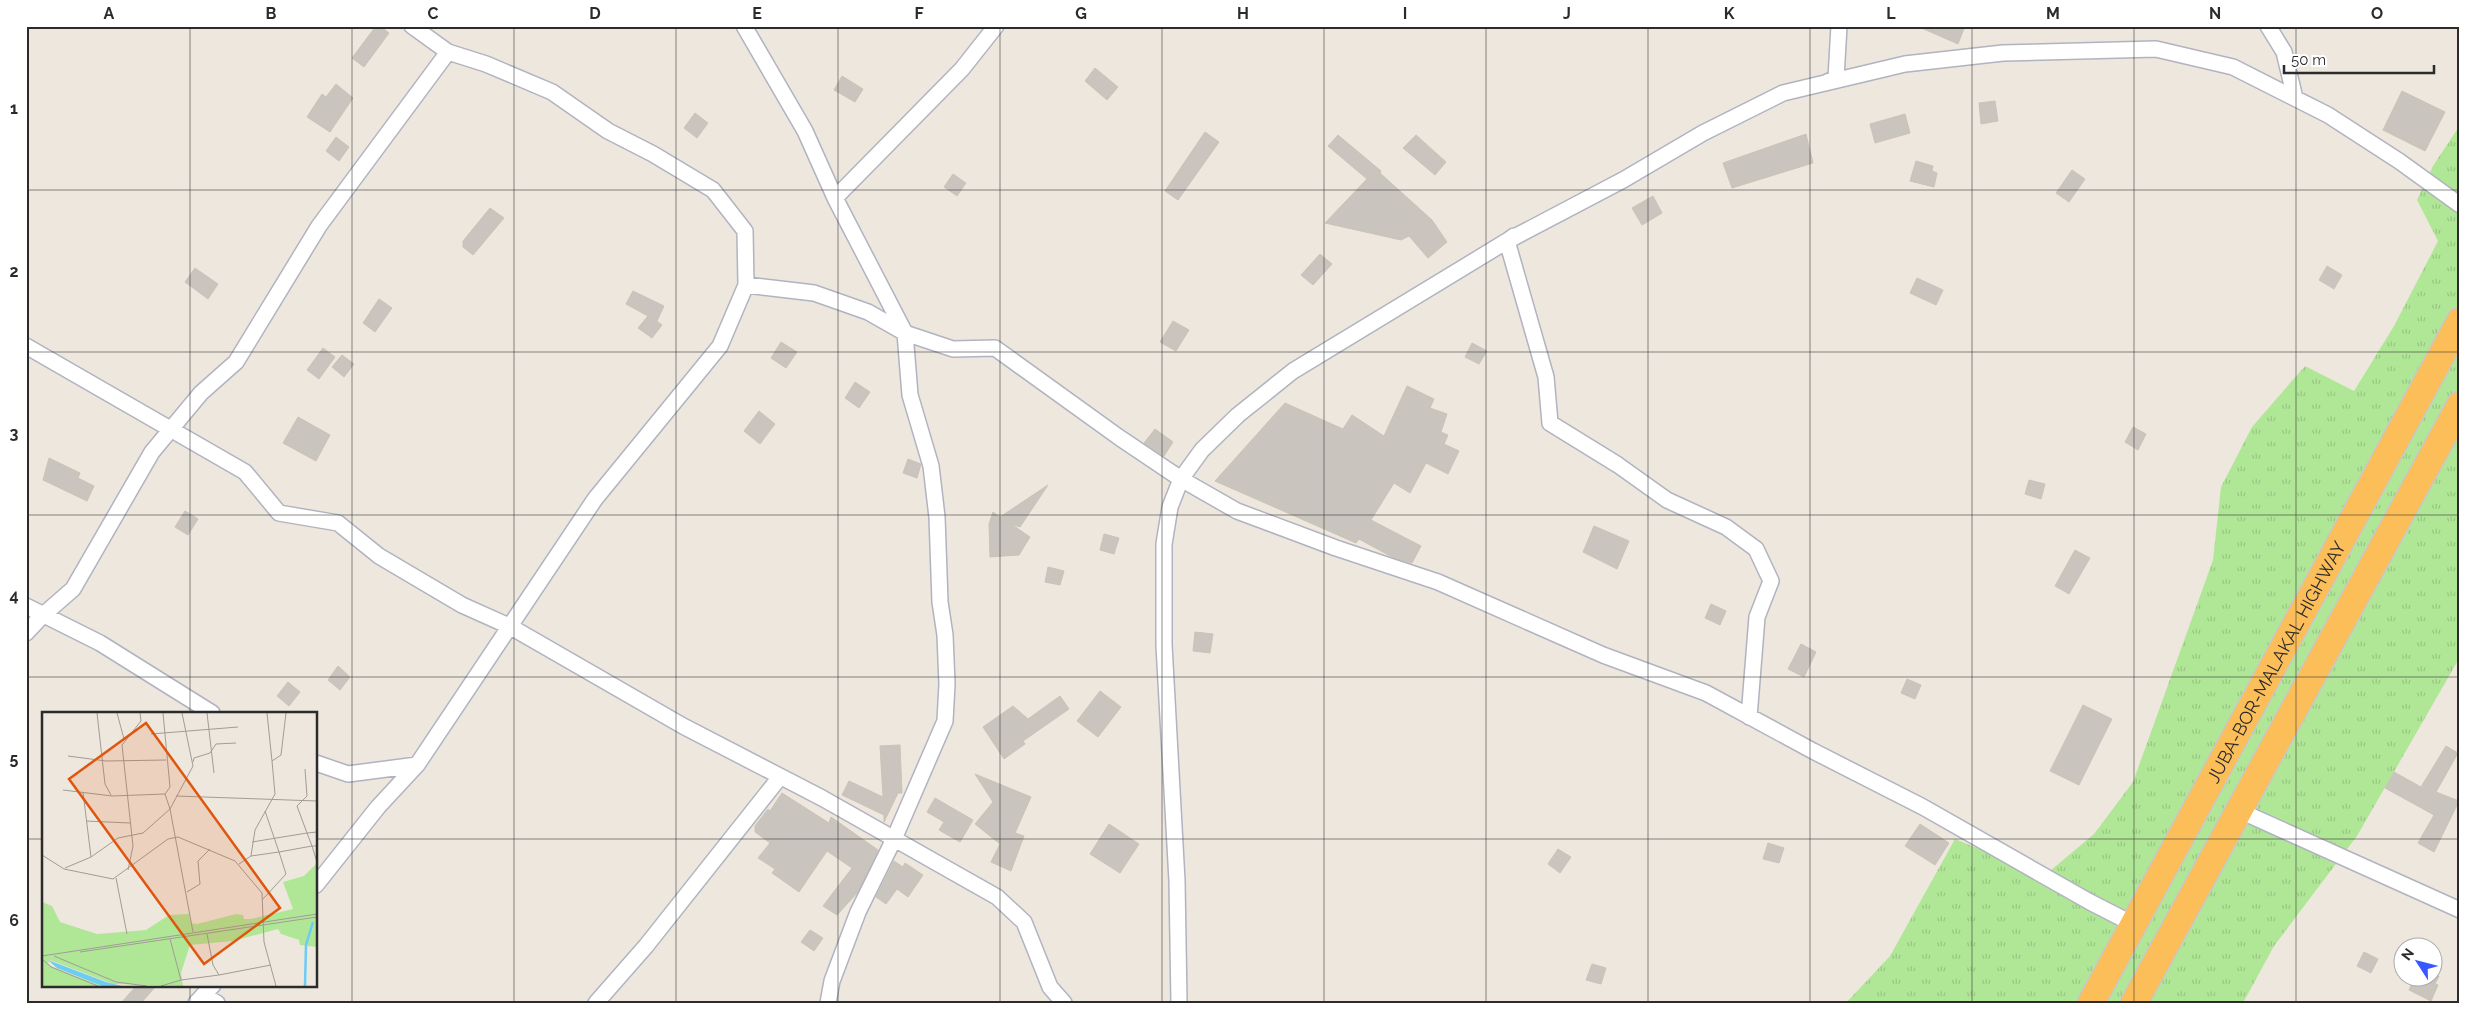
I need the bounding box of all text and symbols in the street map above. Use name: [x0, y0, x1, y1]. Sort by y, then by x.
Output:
text: A: [104, 4, 115, 23]
text: B: [266, 4, 277, 23]
text: C: [428, 4, 439, 23]
text: D: [589, 4, 601, 23]
text: E: [752, 4, 762, 23]
text: F: [914, 4, 924, 23]
text: G: [1075, 4, 1087, 23]
text: H: [1237, 4, 1249, 23]
text: I: [1403, 4, 1407, 23]
text: J: [1563, 4, 1571, 23]
text: K: [1724, 4, 1735, 23]
text: L: [1886, 4, 1896, 23]
text: M: [2046, 4, 2060, 23]
text: N: [2209, 4, 2221, 23]
text: O: [2371, 4, 2383, 23]
scale bar: [2284, 42, 2434, 74]
text: 50 m: [2291, 51, 2326, 69]
text: 1: [10, 99, 18, 118]
text: 2: [9, 262, 19, 281]
text: 3: [10, 424, 19, 443]
street label: JUBA-BOR-MALAKAL HIGHWAY: [2202, 537, 2350, 786]
text: 4: [9, 586, 19, 605]
inset map: [42, 712, 318, 986]
text: 5: [10, 749, 19, 768]
text: 6: [9, 911, 19, 930]
north arrow: [2394, 936, 2444, 986]
text: N: [2398, 945, 2417, 963]

